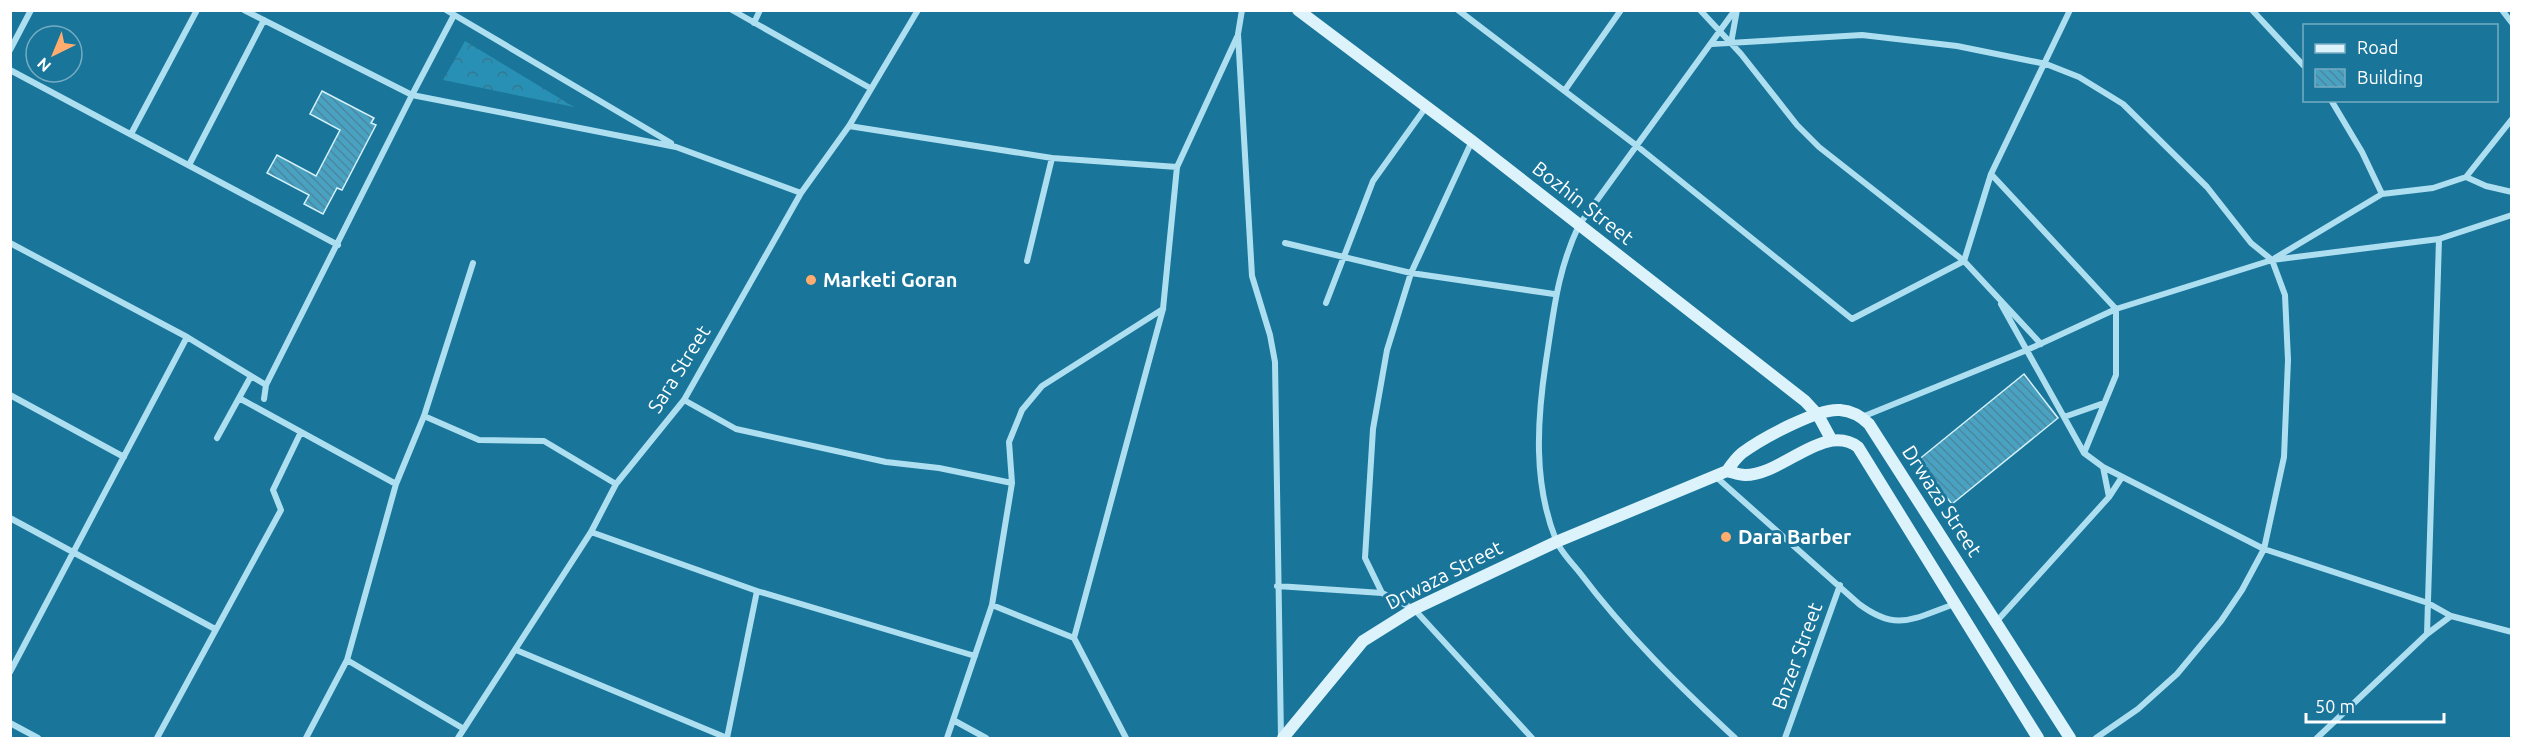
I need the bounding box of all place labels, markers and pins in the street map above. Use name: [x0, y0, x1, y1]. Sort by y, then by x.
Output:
place label: Marketi Goran: [823, 268, 957, 291]
marker: Marketi Goran: [804, 273, 818, 287]
place label: Dara Barber: [1738, 525, 1852, 548]
marker: Dara Barber: [1719, 530, 1733, 544]

